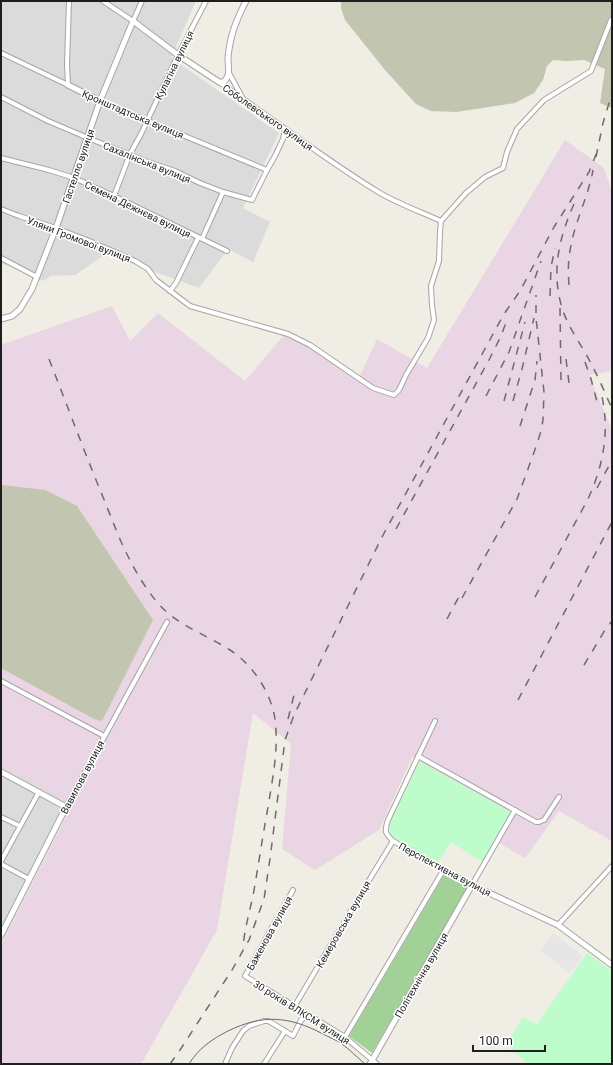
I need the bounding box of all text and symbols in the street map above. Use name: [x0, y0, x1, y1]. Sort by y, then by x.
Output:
street label: Кулагіна вулиця: [153, 29, 196, 102]
street label: Соболевського вулиця: [221, 82, 315, 153]
street label: Кронштадтська вулиця: [80, 88, 185, 141]
street label: Гастелло вулиця: [61, 128, 96, 205]
street label: Сахалінська вулиця: [101, 140, 192, 185]
street label: Семена Дежнєва вулиця: [83, 179, 193, 240]
street label: Уляни Громової вулиця: [26, 215, 132, 264]
street label: Вавилова вулиця: [58, 739, 106, 816]
street label: Перспективна вулиця: [397, 840, 493, 898]
street label: Кемеровська вулиця: [314, 879, 373, 970]
street label: Баженова вулиця: [245, 894, 294, 972]
street label: Політехнічна вулиця: [393, 931, 450, 1020]
street label: 30 років ВЛКСМ вулиця: [251, 978, 352, 1047]
scale bar: [473, 1027, 545, 1053]
text: 100 m: [479, 1034, 513, 1048]

